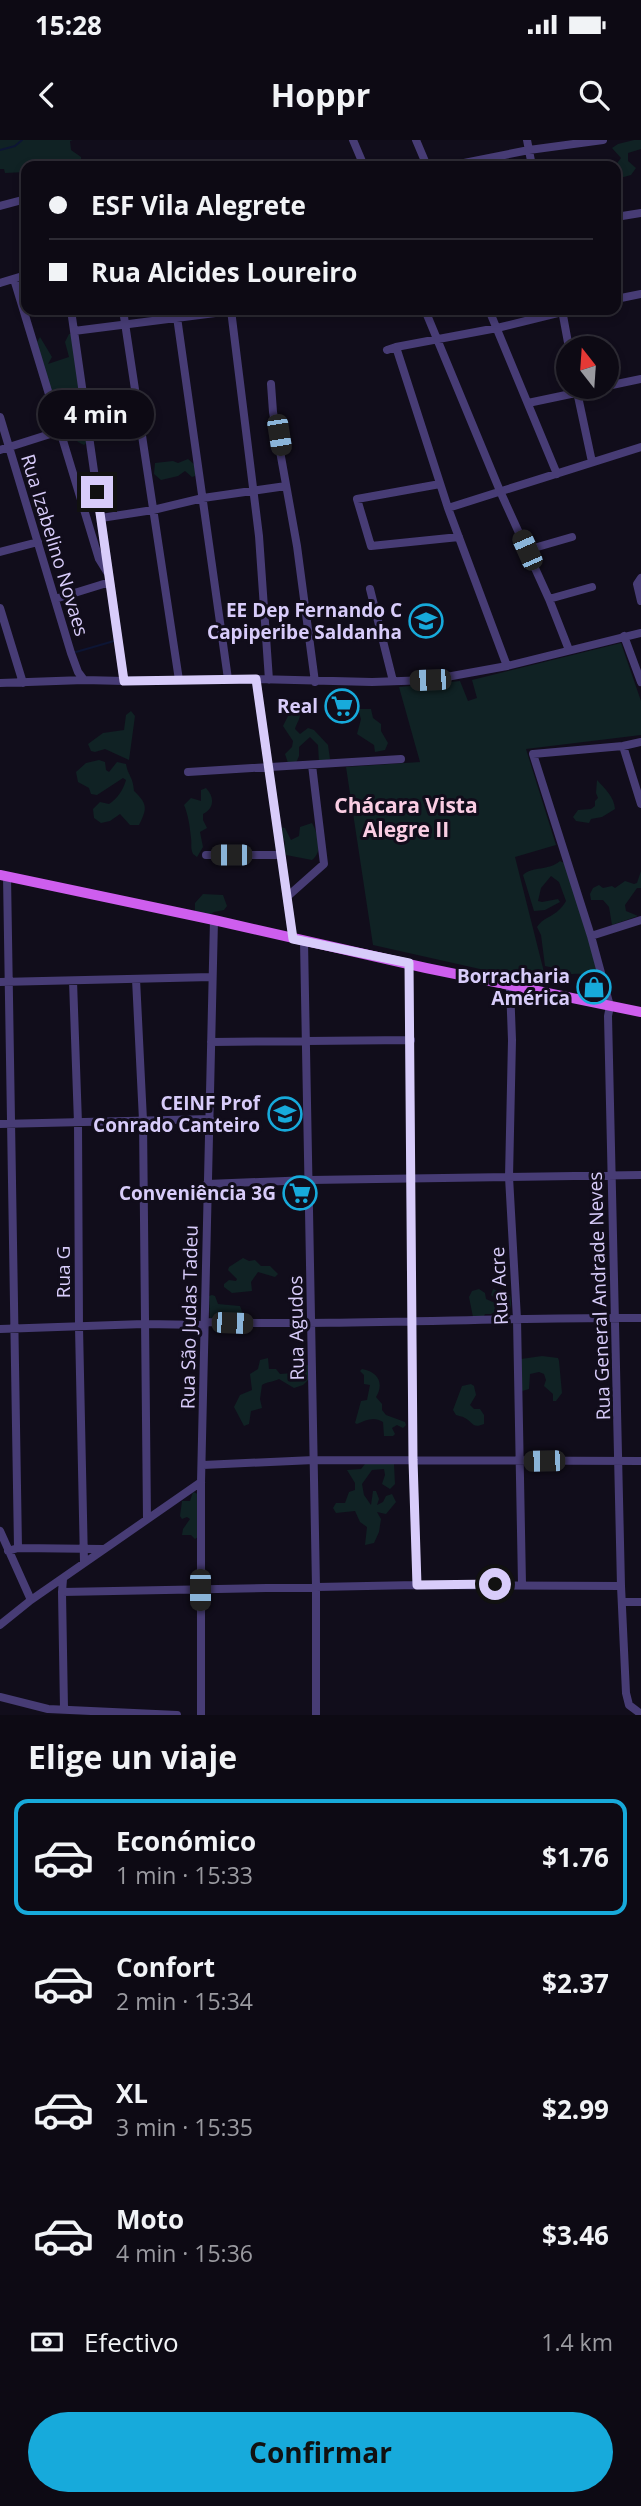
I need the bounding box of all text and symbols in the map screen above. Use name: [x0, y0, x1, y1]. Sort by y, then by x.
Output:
text: 15:28: [35, 7, 102, 43]
text: Hoppr: [271, 73, 370, 116]
icon: back: [28, 76, 66, 114]
icon: search: [575, 76, 613, 114]
text: ESF Vila Alegrete: [91, 187, 306, 223]
text: Rua Alcides Loureiro: [91, 254, 357, 290]
north arrow: [556, 336, 620, 399]
map controls: [556, 336, 619, 399]
callout: 4 min: [39, 390, 155, 440]
text: 4 min: [64, 398, 128, 430]
car: [266, 413, 293, 457]
street label: Rua Izabelino Novaes: [15, 451, 95, 639]
route end: [81, 476, 113, 508]
car: [509, 527, 546, 573]
place label: EE Dep Fernando C Capiperibe Saldanha: [207, 597, 402, 645]
school or university icon: EE Dep Fernando C Capiperibe Saldanha: [407, 602, 445, 640]
car: [409, 669, 452, 691]
supermarket icon: Real: [323, 687, 361, 725]
place label: Real: [277, 693, 318, 719]
district label: Chácara Vista Alegre II: [334, 791, 478, 843]
car: [211, 845, 253, 866]
place label: Borracharia América: [457, 963, 570, 1011]
shop icon: Borracharia América: [575, 968, 613, 1006]
place label: CEINF Prof Conrado Canteiro: [93, 1090, 262, 1138]
school or university icon: CEINF Prof Conrado Canteiro: [266, 1095, 304, 1133]
street label: Rua General Andrade Neves: [582, 1171, 616, 1421]
supermarket icon: Conveniência 3G: [281, 1174, 319, 1212]
place label: Conveniência 3G: [119, 1180, 276, 1206]
street label: Rua São Judas Tadeu: [174, 1225, 204, 1409]
street label: Rua G: [50, 1246, 76, 1298]
street label: Rua Acre: [484, 1246, 514, 1326]
street label: Rua Agudos: [282, 1275, 310, 1381]
car: [211, 1312, 254, 1334]
car: [523, 1450, 566, 1472]
route start: [479, 1568, 511, 1600]
car: [190, 1569, 211, 1611]
text: Elige un viaje: [28, 1735, 237, 1778]
text: Económico: [116, 1823, 256, 1859]
icon: car: [32, 1826, 95, 1889]
text: $1.76: [542, 1839, 609, 1875]
text: 1 min · 15:33: [116, 1859, 253, 1891]
text: Confort: [116, 1949, 215, 1985]
icon: car: [32, 1952, 95, 2015]
text: $2.37: [542, 1965, 609, 2001]
text: 2 min · 15:34: [116, 1985, 253, 2017]
text: XL: [116, 2075, 148, 2111]
icon: car: [32, 2078, 95, 2141]
text: $2.99: [542, 2091, 609, 2127]
text: 3 min · 15:35: [116, 2111, 253, 2143]
text: Moto: [116, 2201, 184, 2237]
icon: car: [32, 2204, 95, 2267]
text: $3.46: [542, 2217, 609, 2253]
text: 4 min · 15:36: [116, 2237, 253, 2269]
icon: cash: [28, 2323, 66, 2361]
text: Efectivo: [84, 2324, 179, 2360]
text: 1.4 km: [541, 2326, 613, 2358]
button: Confirmar: [28, 2412, 613, 2492]

